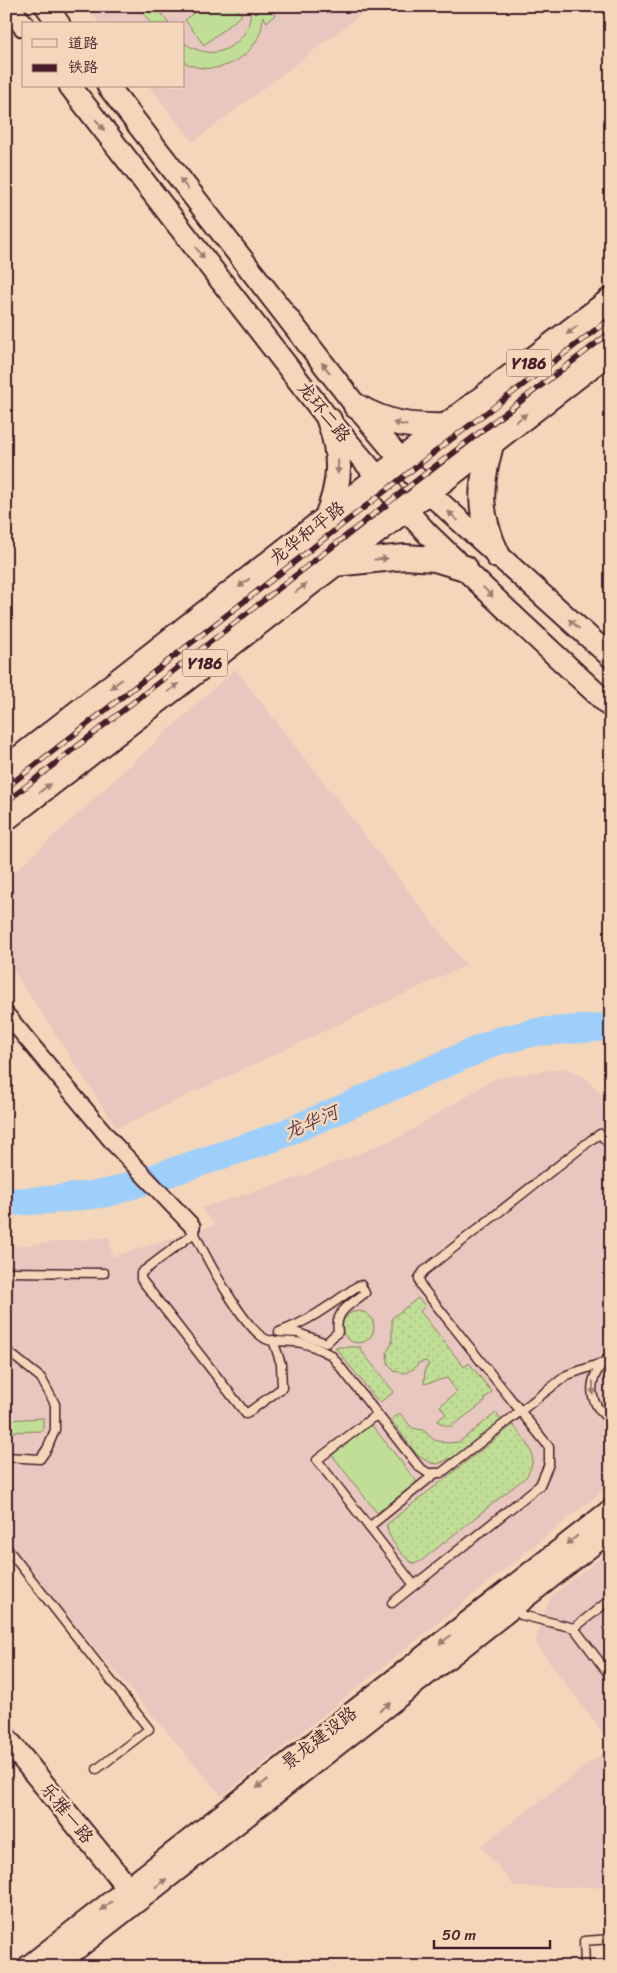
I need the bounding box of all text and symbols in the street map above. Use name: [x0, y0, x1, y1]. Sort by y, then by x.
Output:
legend: [22, 22, 185, 88]
text: 道路: [68, 30, 98, 56]
text: 铁路: [68, 54, 98, 80]
one-way arrow: [95, 118, 105, 132]
one-way arrow: [178, 178, 189, 191]
one-way arrow: [194, 246, 205, 259]
one-way arrow: [565, 325, 579, 335]
road number: Y186: [506, 349, 552, 376]
one-way arrow: [321, 361, 331, 375]
street label: 龙环二路: [289, 374, 359, 450]
one-way arrow: [514, 413, 527, 424]
one-way arrow: [391, 419, 407, 427]
one-way arrow: [334, 459, 342, 475]
street label: 龙华和平路: [262, 493, 352, 573]
one-way arrow: [448, 510, 460, 522]
one-way arrow: [373, 554, 389, 562]
one-way arrow: [237, 578, 250, 589]
one-way arrow: [294, 583, 307, 594]
one-way arrow: [482, 585, 494, 597]
one-way arrow: [568, 619, 581, 630]
road number: Y186: [182, 650, 228, 676]
one-way arrow: [110, 678, 123, 689]
one-way arrow: [166, 683, 180, 693]
one-way arrow: [38, 782, 51, 793]
water label: 龙华河: [278, 1095, 346, 1148]
one-way arrow: [589, 1380, 597, 1396]
one-way arrow: [566, 1535, 579, 1545]
one-way arrow: [438, 1635, 451, 1646]
street label: 景龙建设路: [274, 1698, 364, 1778]
one-way arrow: [378, 1702, 392, 1712]
street label: 乐雅一路: [32, 1775, 102, 1851]
one-way arrow: [255, 1778, 268, 1789]
one-way arrow: [154, 1877, 167, 1888]
one-way arrow: [100, 1900, 113, 1911]
scale bar: [434, 1918, 551, 1950]
text: 50 m: [442, 1922, 477, 1948]

